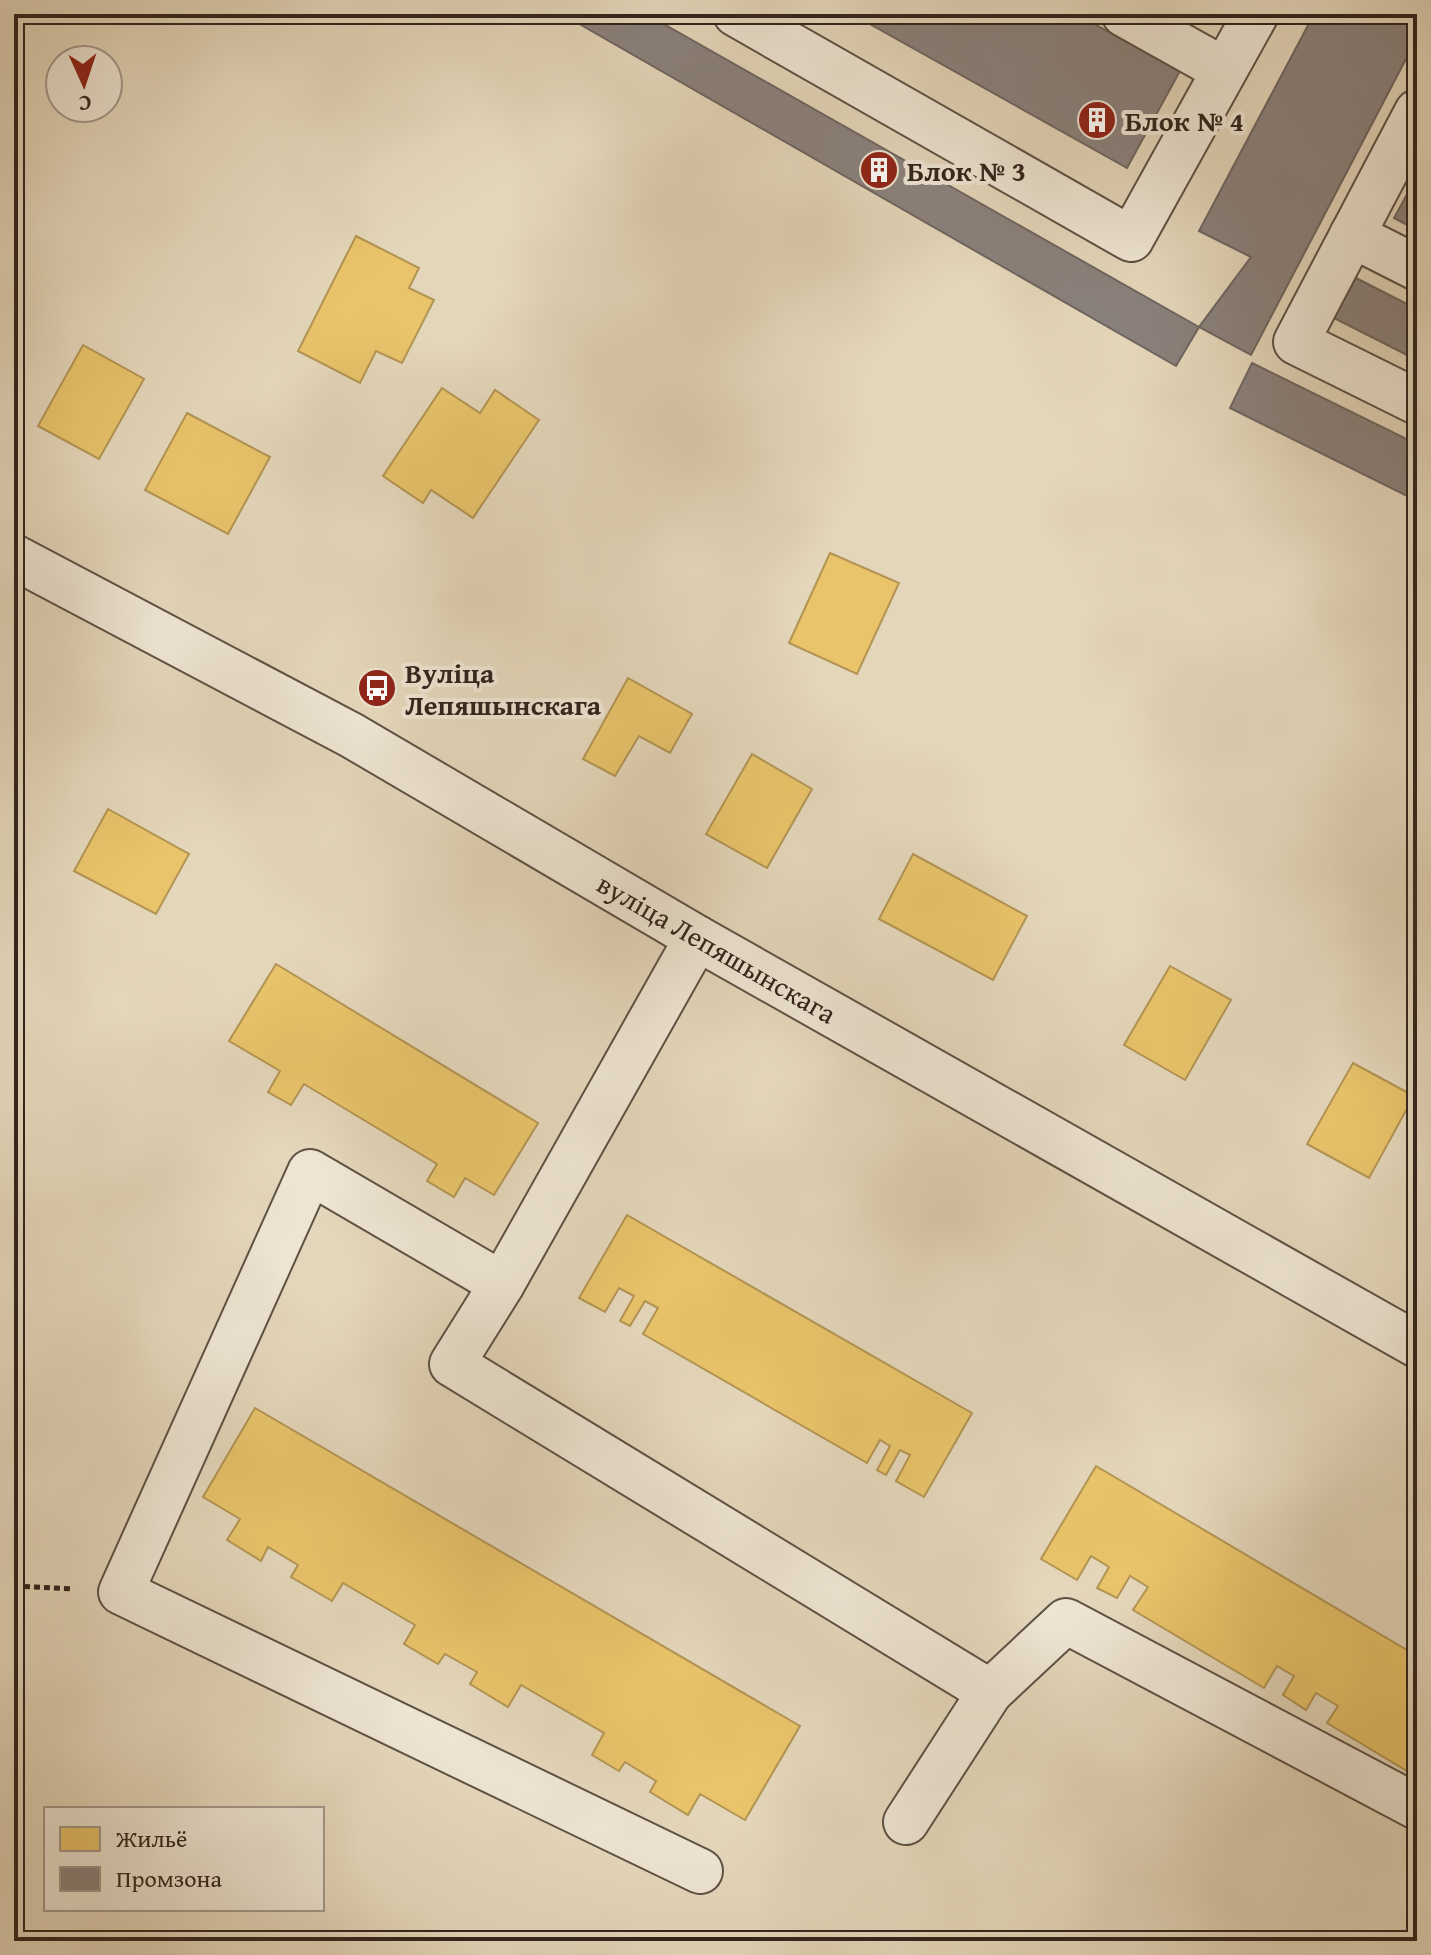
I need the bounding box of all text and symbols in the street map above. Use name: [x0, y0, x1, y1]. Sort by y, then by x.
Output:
north arrow: [44, 44, 124, 124]
text: С: [78, 88, 92, 120]
building icon: Блок № 4: [1076, 99, 1118, 141]
place label: Блок № 4: [1125, 100, 1244, 141]
building icon: Блок № 3: [858, 149, 900, 191]
place label: Блок № 3: [907, 150, 1026, 191]
place label: Вуліца Лепяшынскага: [405, 652, 602, 725]
bus stop icon: Вуліца Лепяшынскага: [356, 667, 398, 709]
street label: вуліца Лепяшынскага: [590, 863, 845, 1034]
legend: [44, 1807, 324, 1911]
text: Жильё: [115, 1821, 187, 1856]
text: Промзона: [116, 1861, 222, 1896]

